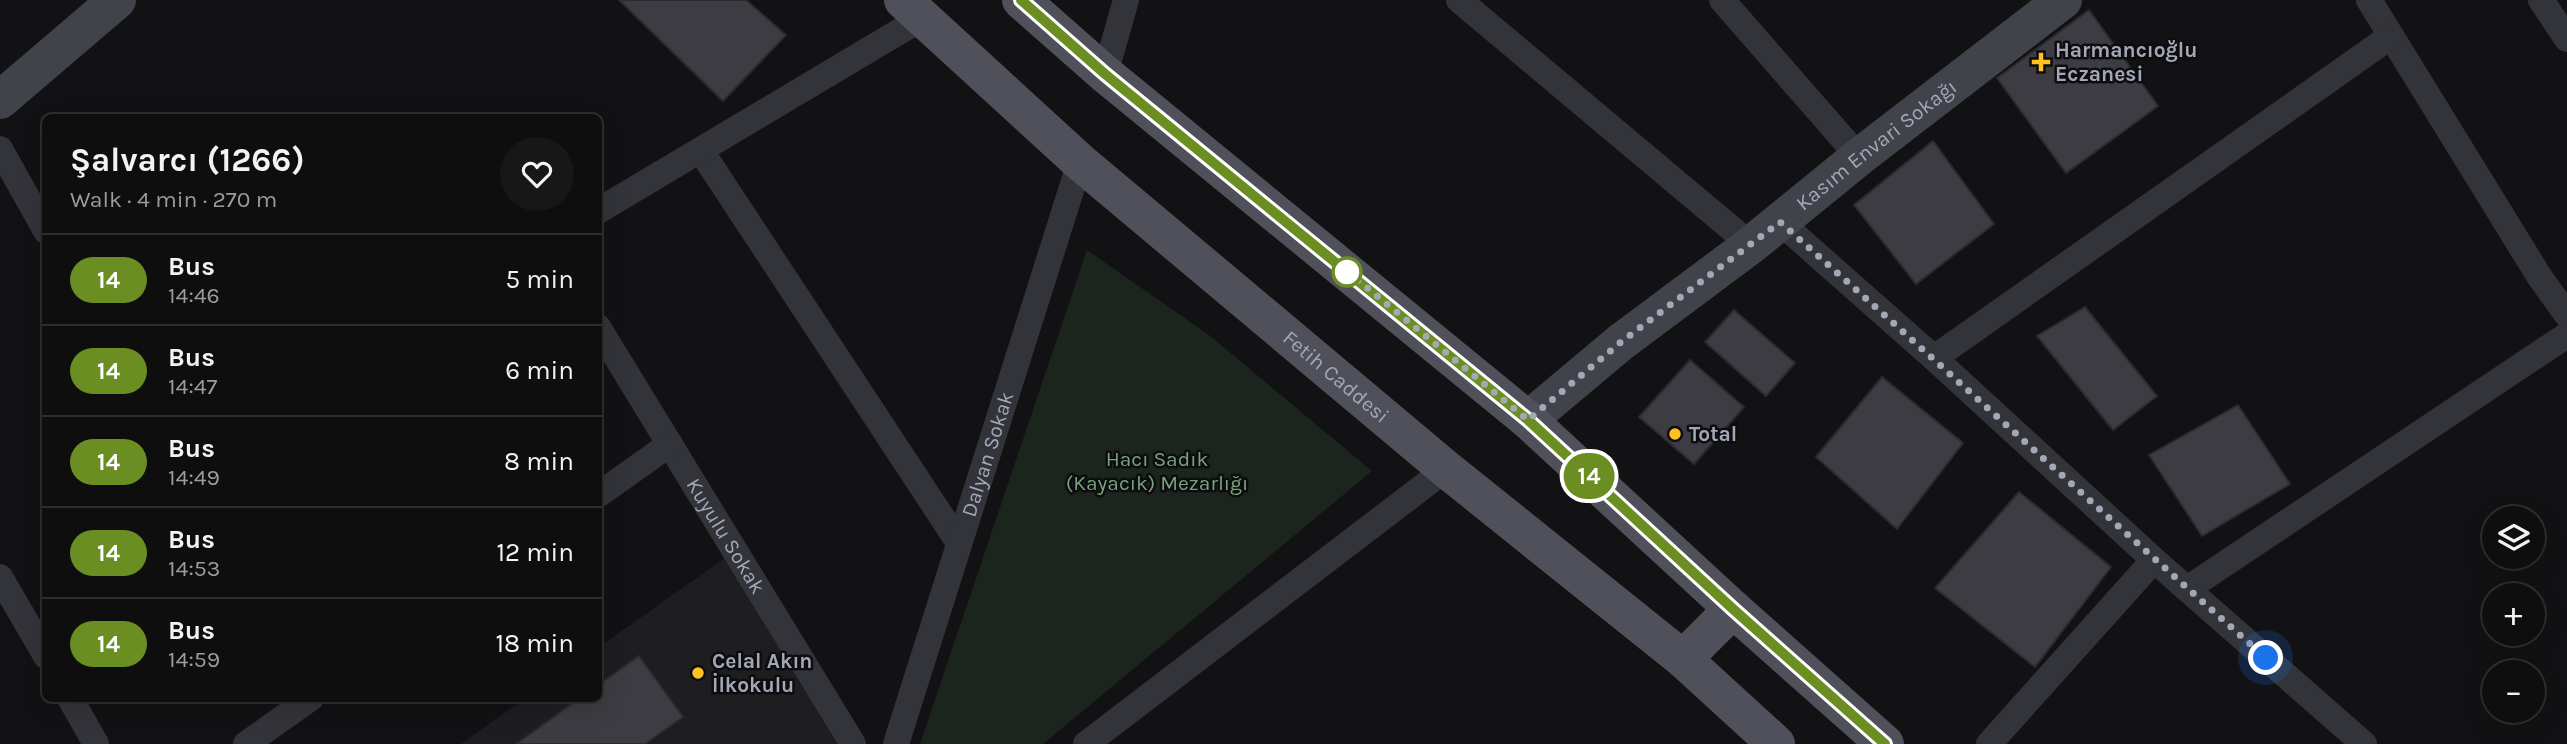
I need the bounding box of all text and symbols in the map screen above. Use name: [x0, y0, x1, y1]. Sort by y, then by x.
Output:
place label: Harmancıoğlu Eczanesi: [2055, 38, 2197, 86]
marker: Harmancıoğlu Eczanesi: [2033, 54, 2049, 70]
street label: Kasım Envari Sokağı: [1791, 74, 1961, 215]
button: heart: [500, 137, 574, 211]
text: Şalvarcı (1266): [70, 141, 305, 179]
text: Walk · 4 min · 270 m: [70, 186, 277, 213]
text: Bus: [168, 251, 215, 282]
unlabelled marker: [1332, 257, 1362, 287]
text: 5 min: [505, 264, 574, 295]
text: 14: [97, 266, 120, 294]
text: 14:46: [168, 282, 220, 309]
street label: Fetih Caddesi: [1278, 326, 1394, 428]
text: Bus: [168, 342, 215, 373]
text: 6 min: [505, 355, 574, 386]
text: 14: [97, 357, 120, 385]
text: 14:47: [168, 373, 217, 400]
street label: Dalyan Sokak: [957, 388, 1019, 520]
place label: Total: [1689, 422, 1737, 446]
marker: Total: [1667, 426, 1683, 442]
text: Bus: [168, 433, 215, 464]
text: 8 min: [504, 446, 574, 477]
park label: Hacı Sadık (Kayacık) Mezarlığı: [1066, 447, 1248, 495]
text: 14: [97, 448, 120, 476]
line badge: 14: [1558, 453, 1620, 499]
text: 14: [1578, 462, 1600, 490]
text: 14:49: [168, 464, 220, 491]
street label: Kuyulu Sokak: [681, 474, 770, 598]
map controls: [2482, 506, 2545, 723]
button: layers: [2482, 506, 2545, 569]
text: Bus: [168, 524, 215, 555]
text: 12 min: [496, 537, 574, 568]
text: 14: [97, 539, 120, 567]
text: 14:53: [168, 555, 220, 582]
button: +: [2482, 583, 2545, 646]
text: Bus: [168, 615, 215, 646]
text: 18 min: [495, 628, 574, 659]
text: 14: [97, 630, 120, 658]
your location: [2248, 640, 2283, 675]
text: 14:59: [168, 646, 220, 673]
place label: Celal Akın İlkokulu: [712, 649, 812, 697]
button: −: [2482, 660, 2545, 723]
marker: Celal Akın İlkokulu: [690, 665, 706, 681]

